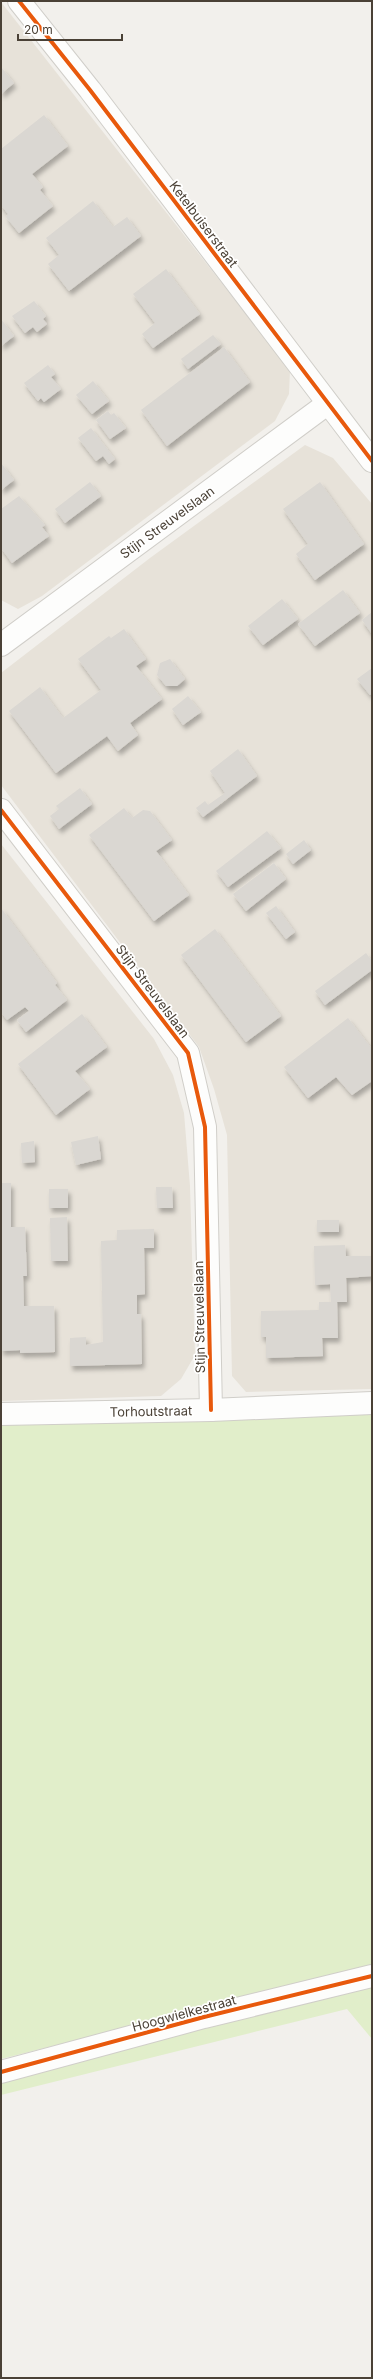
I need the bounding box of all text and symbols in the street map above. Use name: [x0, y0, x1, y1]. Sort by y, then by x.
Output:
scale bar: [18, 16, 122, 42]
text: 20 m: [24, 22, 53, 37]
street label: Ketelbuiserstraat: [166, 178, 242, 270]
street label: Stijn Streuvelslaan: [117, 482, 217, 562]
street label: Stijn Streuvelslaan: [113, 941, 193, 1041]
street label: Stijn Streuvelslaan: [190, 1260, 208, 1374]
street label: Torhoutstraat: [110, 1402, 192, 1420]
street label: Hoogwielkestraat: [130, 1991, 238, 2035]

